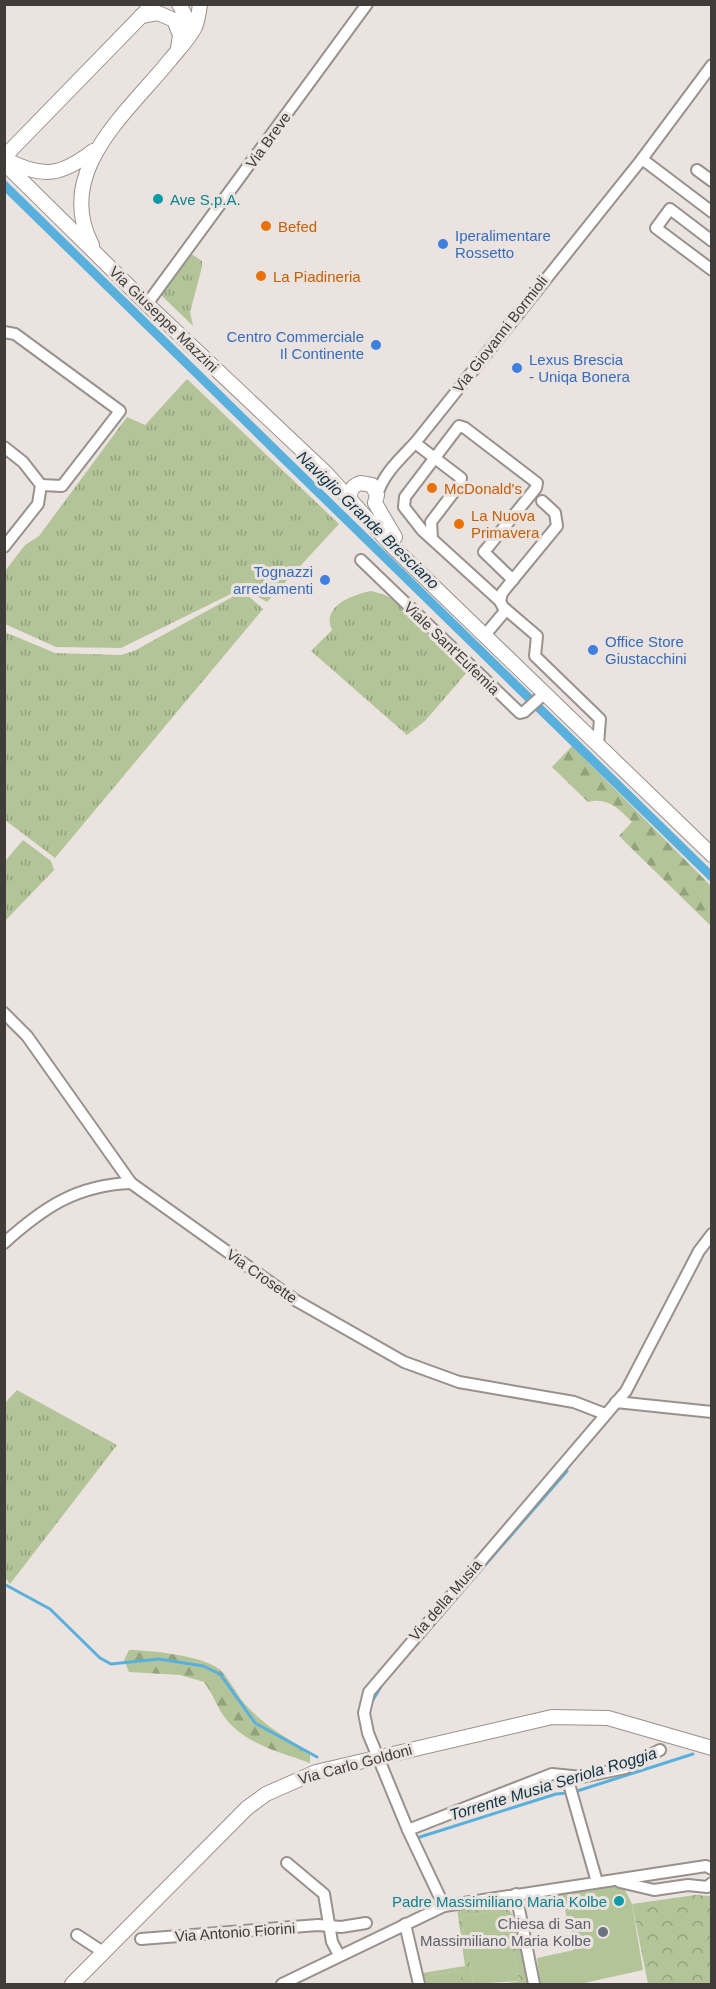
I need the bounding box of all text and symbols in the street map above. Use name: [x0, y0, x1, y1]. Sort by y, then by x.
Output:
street label: Via Breve: [242, 109, 294, 171]
place label: Ave S.p.A.: [170, 191, 241, 208]
marker: Ave S.p.A.: [151, 192, 165, 206]
place label: Befed: [278, 218, 317, 235]
marker: Befed: [259, 219, 273, 233]
place label: Iperalimentare Rossetto: [455, 227, 551, 261]
marker: Iperalimentare Rossetto: [436, 237, 450, 251]
street label: Via Giuseppe Mazzini: [106, 263, 222, 375]
place label: La Piadineria: [273, 268, 361, 285]
marker: La Piadineria: [254, 269, 268, 283]
street label: Via Giovanni Bormioli: [449, 272, 551, 396]
place label: Centro Commerciale Il Continente: [226, 328, 364, 362]
marker: Centro Commerciale Il Continente: [369, 338, 383, 352]
place label: Lexus Brescia - Uniqa Bonera: [529, 351, 631, 385]
marker: Lexus Brescia - Uniqa Bonera: [510, 361, 524, 375]
water label: Naviglio Grande Bresciano: [294, 448, 442, 592]
place label: McDonald's: [444, 480, 522, 497]
marker: McDonald's: [425, 481, 439, 495]
place label: La Nuova Primavera: [471, 507, 540, 541]
marker: La Nuova Primavera: [452, 517, 466, 531]
place label: Tognazzi arredamenti: [233, 563, 313, 597]
marker: Tognazzi arredamenti: [318, 573, 332, 587]
street label: Viale Sant'Eufemia: [401, 598, 504, 698]
place label: Office Store Giustacchini: [605, 633, 687, 667]
marker: Office Store Giustacchini: [586, 643, 600, 657]
street label: Via Crosette: [223, 1245, 301, 1307]
street label: Via della Musia: [405, 1556, 485, 1644]
street label: Via Carlo Goldoni: [296, 1741, 414, 1787]
water label: Torrente Musia Seriola Roggia: [447, 1744, 659, 1824]
place label: Padre Massimiliano Maria Kolbe: [392, 1893, 607, 1910]
marker: Padre Massimiliano Maria Kolbe: [612, 1894, 626, 1908]
place label: Chiesa di San Massimiliano Maria Kolbe: [420, 1915, 591, 1949]
street label: Via Antonio Fiorini: [174, 1919, 296, 1945]
marker: Chiesa di San Massimiliano Maria Kolbe: [596, 1925, 610, 1939]

